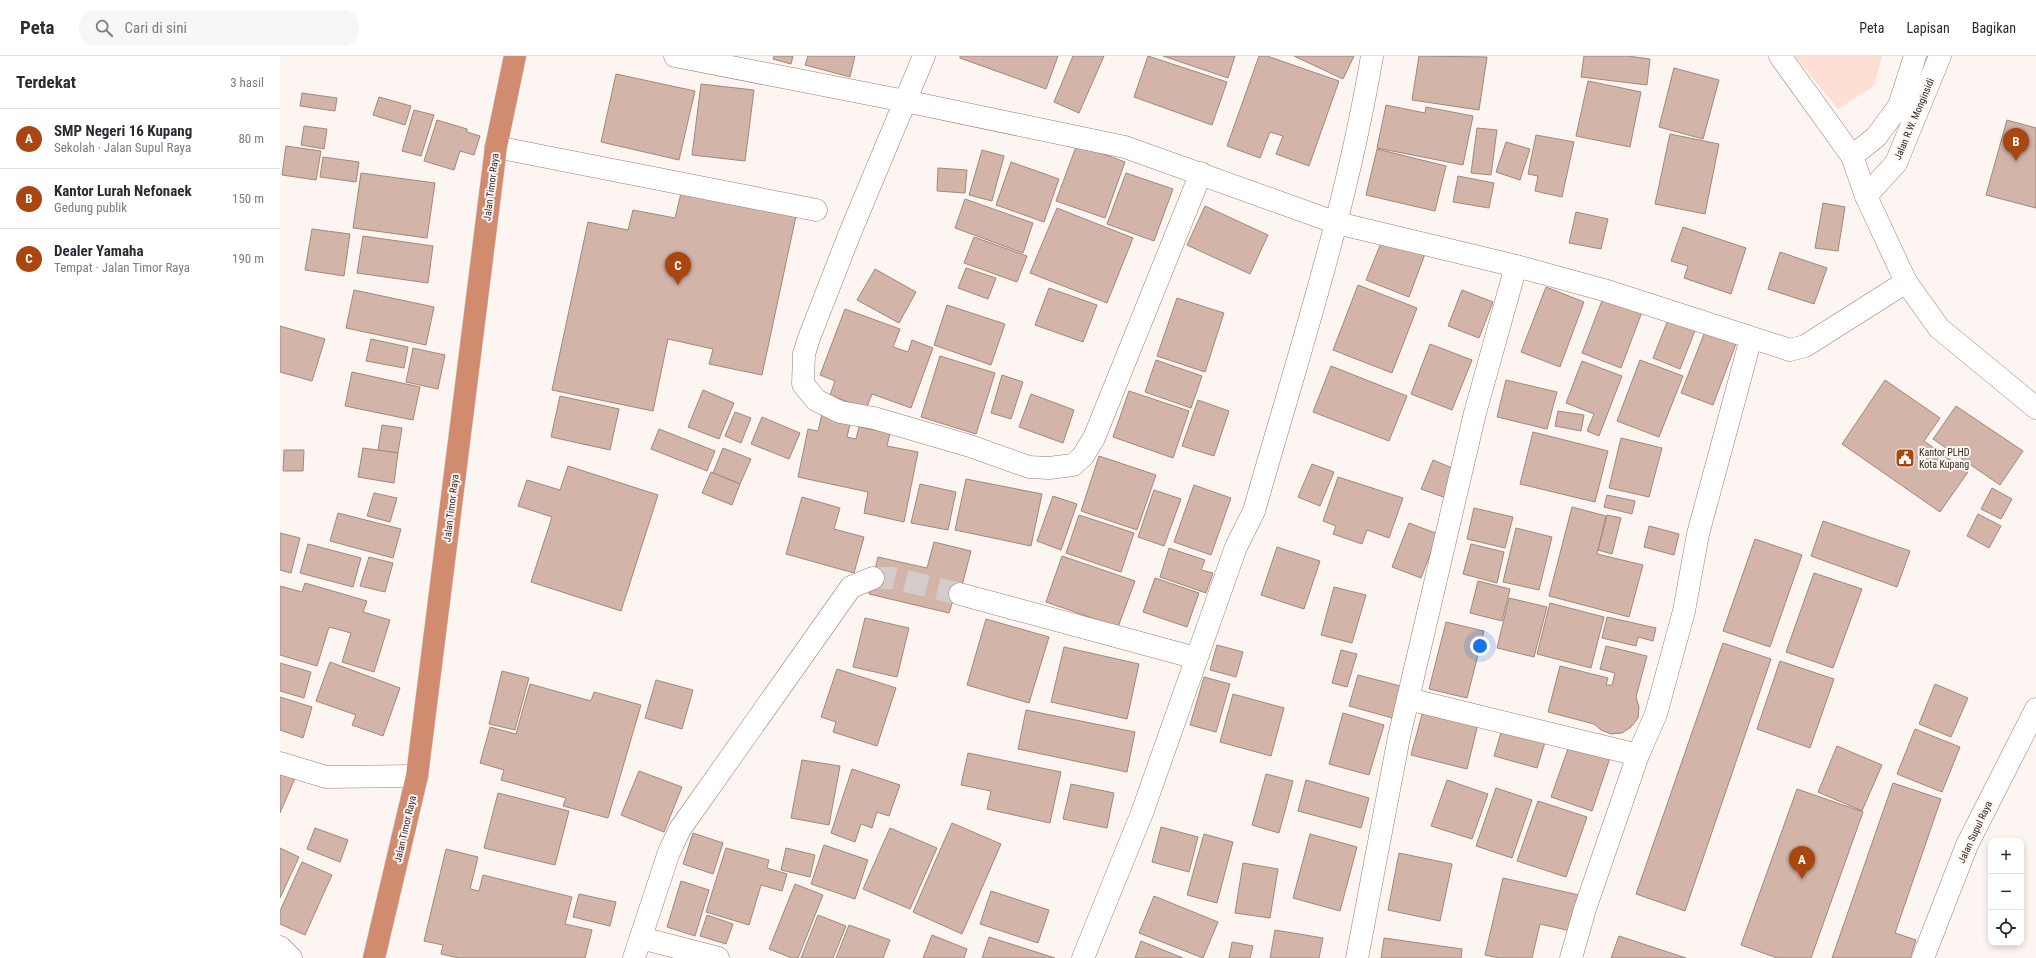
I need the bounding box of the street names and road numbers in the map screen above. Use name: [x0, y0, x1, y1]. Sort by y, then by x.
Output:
street label: Jalan R.W. Monginsidi: [1892, 77, 1936, 161]
street label: Jalan Timor Raya: [481, 152, 501, 221]
street label: Jalan Timor Raya: [441, 473, 461, 542]
street label: Jalan Timor Raya: [392, 794, 418, 863]
street label: Jalan Supul Raya: [1956, 799, 1994, 865]

